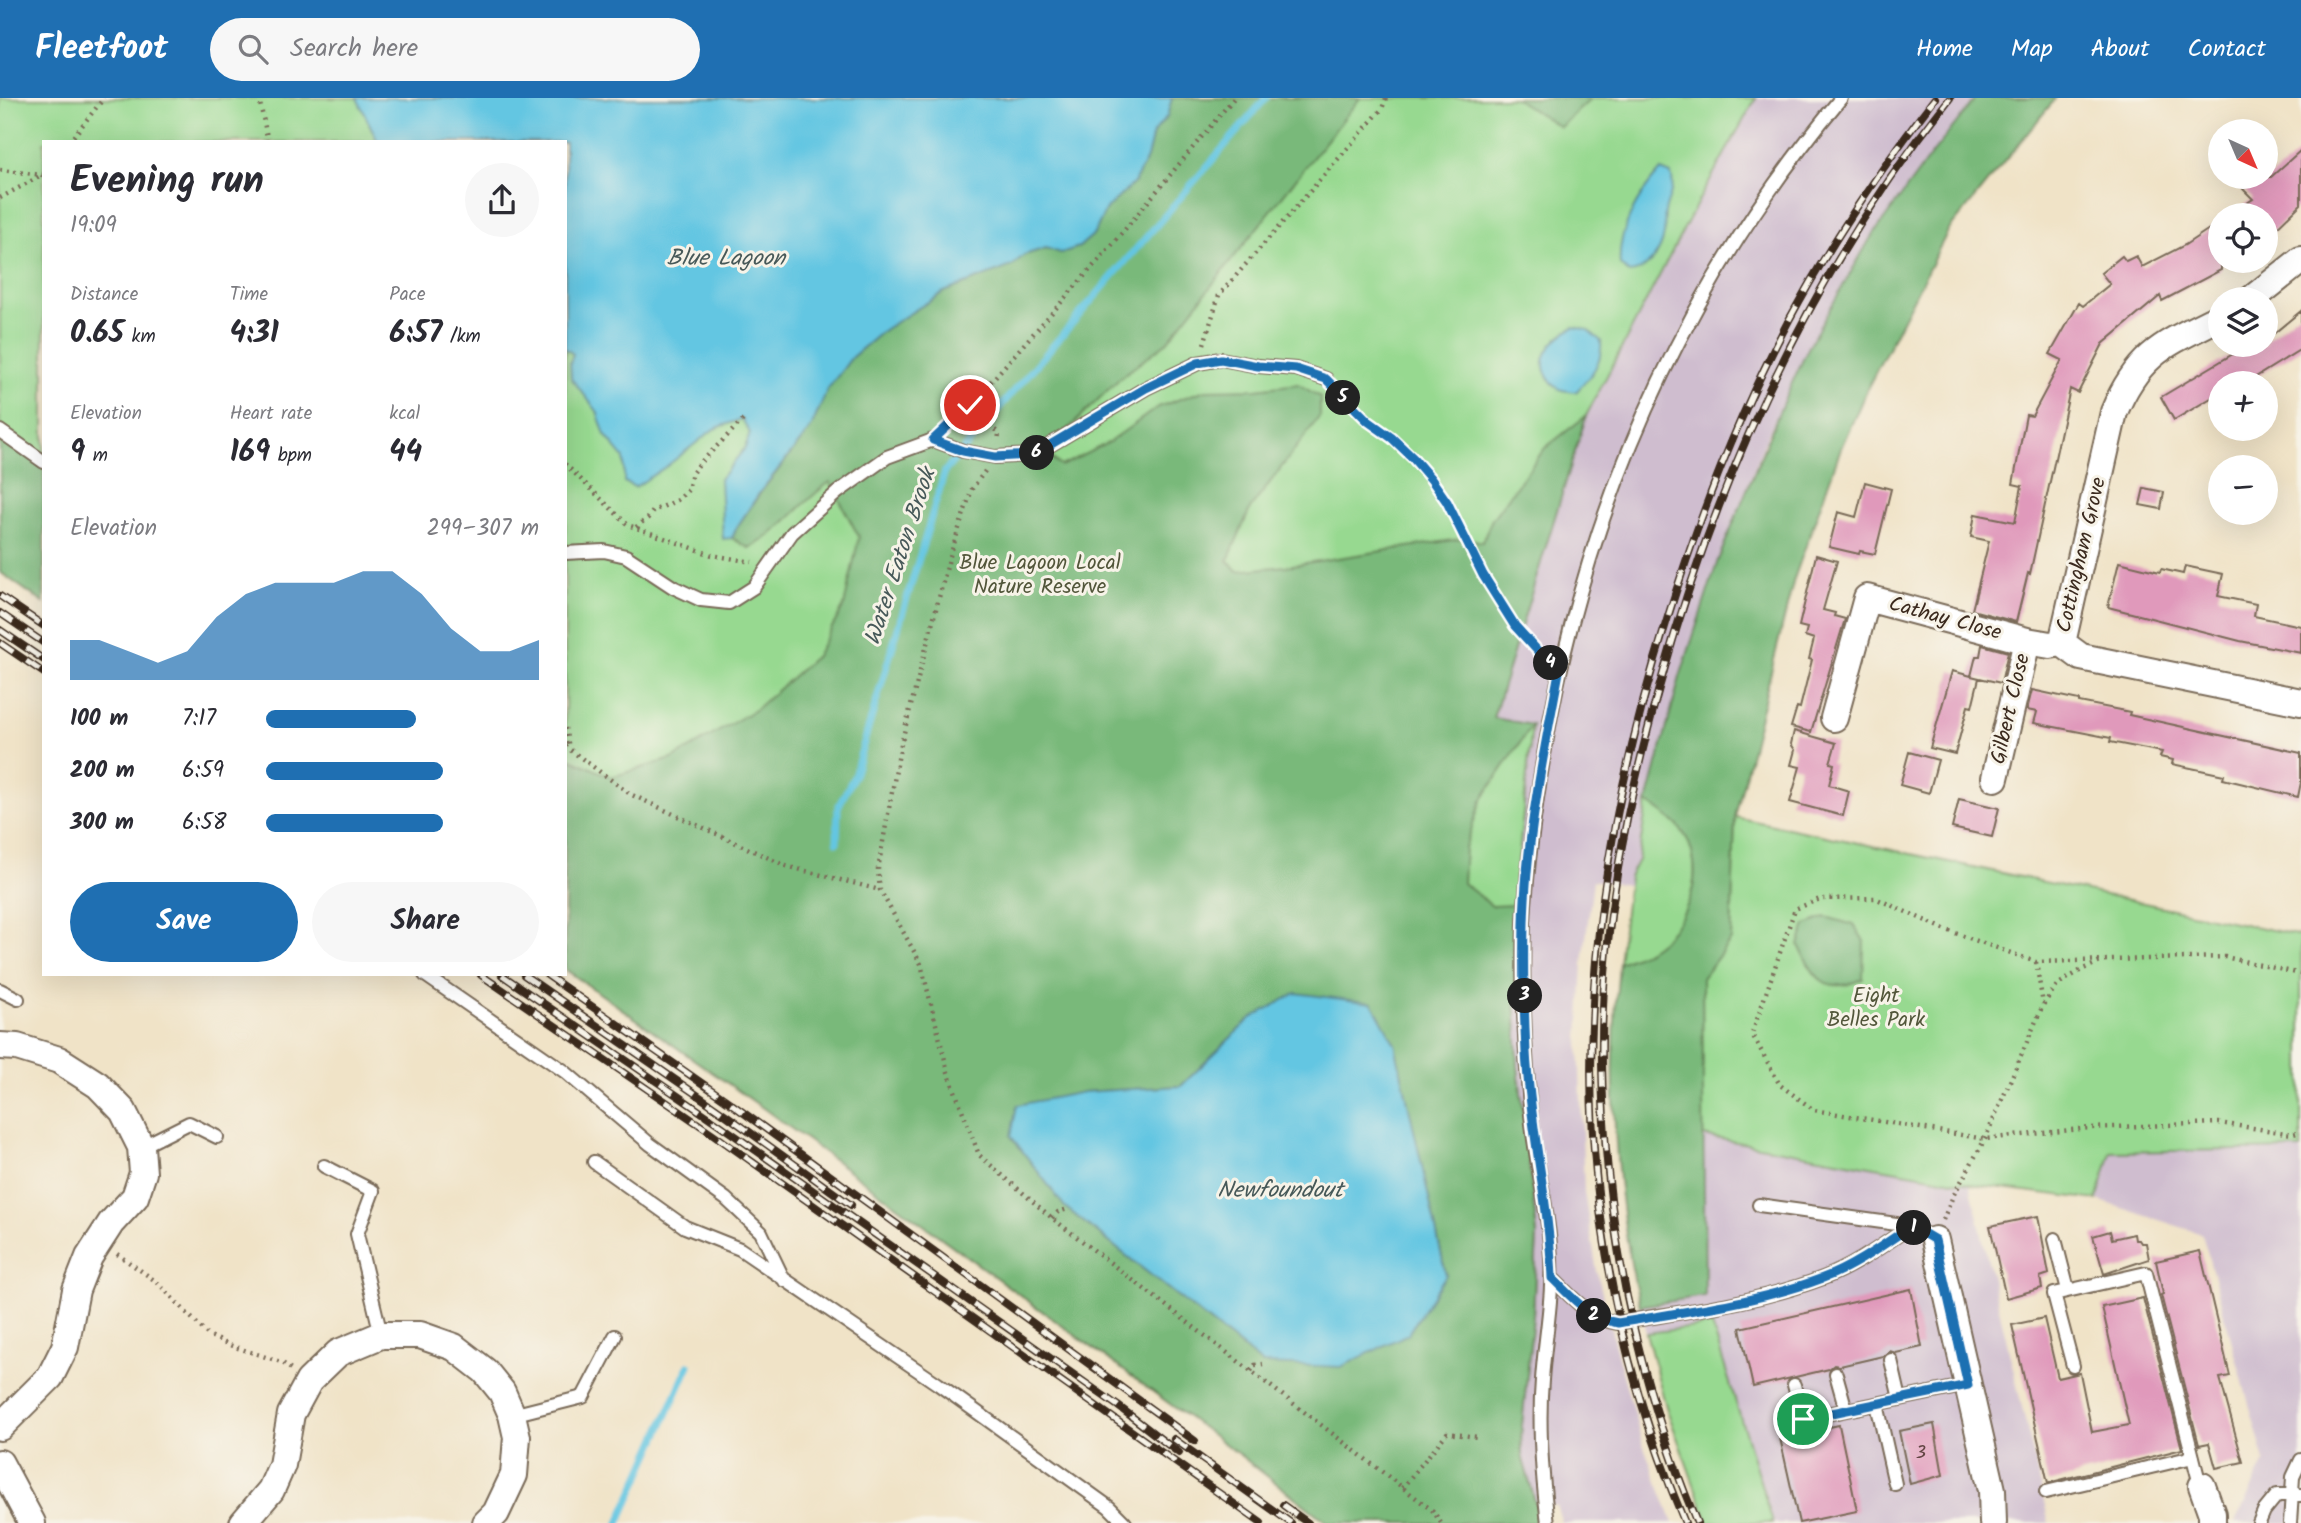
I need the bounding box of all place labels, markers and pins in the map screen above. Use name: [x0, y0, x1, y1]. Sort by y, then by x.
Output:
pin: [940, 375, 1000, 435]
pin: 5: [1326, 380, 1360, 416]
pin: 6: [1020, 436, 1054, 470]
pin: 4: [1534, 646, 1568, 680]
pin: 3: [1508, 978, 1542, 1014]
pin: 1: [1896, 1210, 1932, 1246]
pin: 2: [1576, 1298, 1612, 1334]
pin: [1773, 1389, 1833, 1449]

